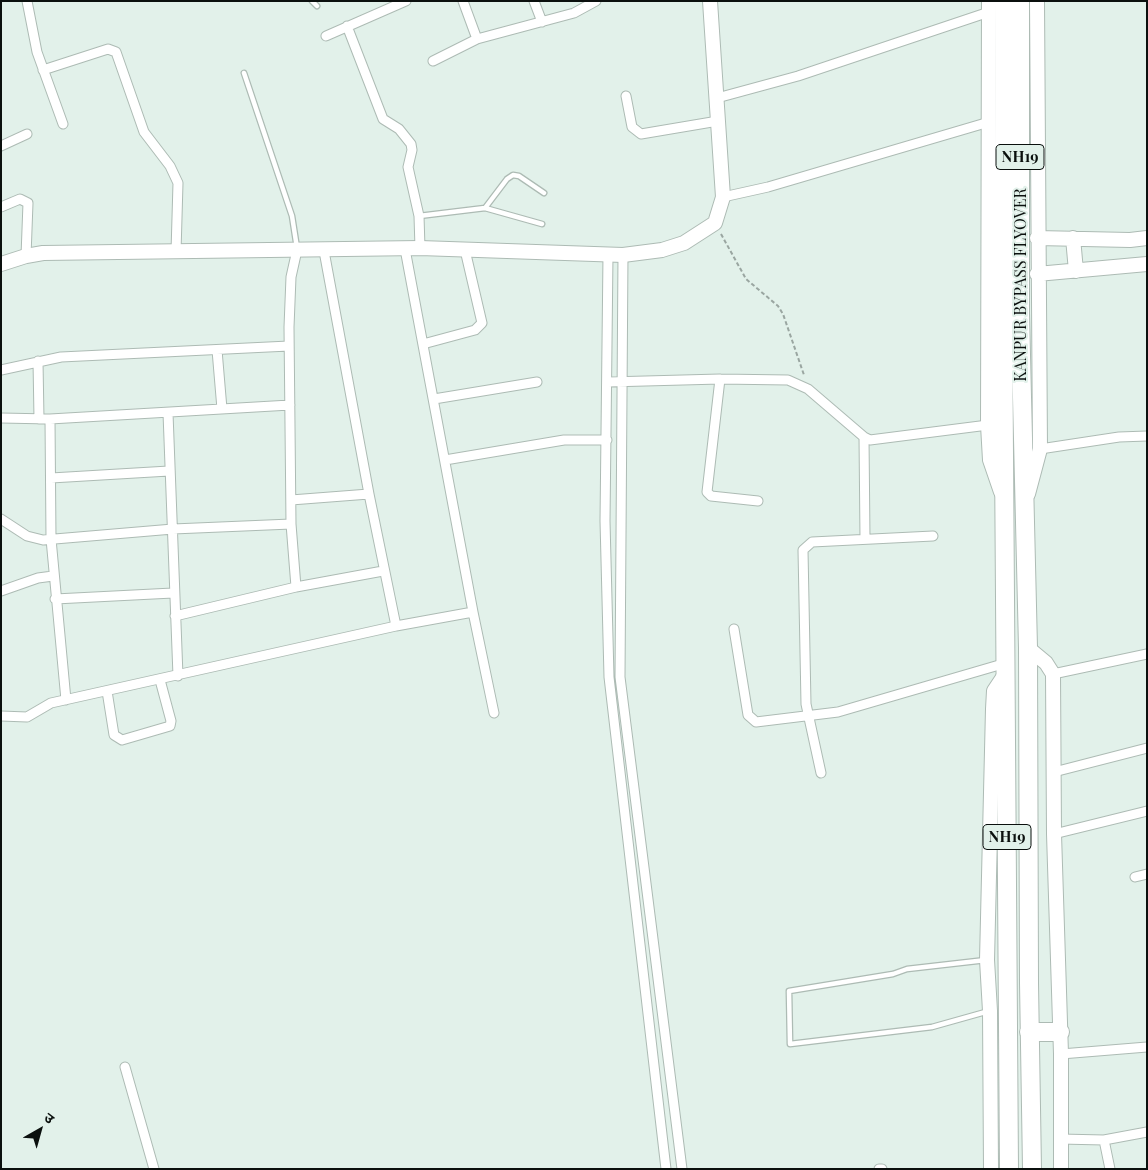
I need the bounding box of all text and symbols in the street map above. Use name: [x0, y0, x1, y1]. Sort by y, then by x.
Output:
road number: NH19: [996, 144, 1044, 170]
street label: KANPUR BYPASS FLYOVER: [1011, 188, 1031, 382]
road number: NH19: [983, 824, 1031, 850]
north arrow: [15, 1105, 65, 1155]
text: उ: [40, 1108, 59, 1128]

